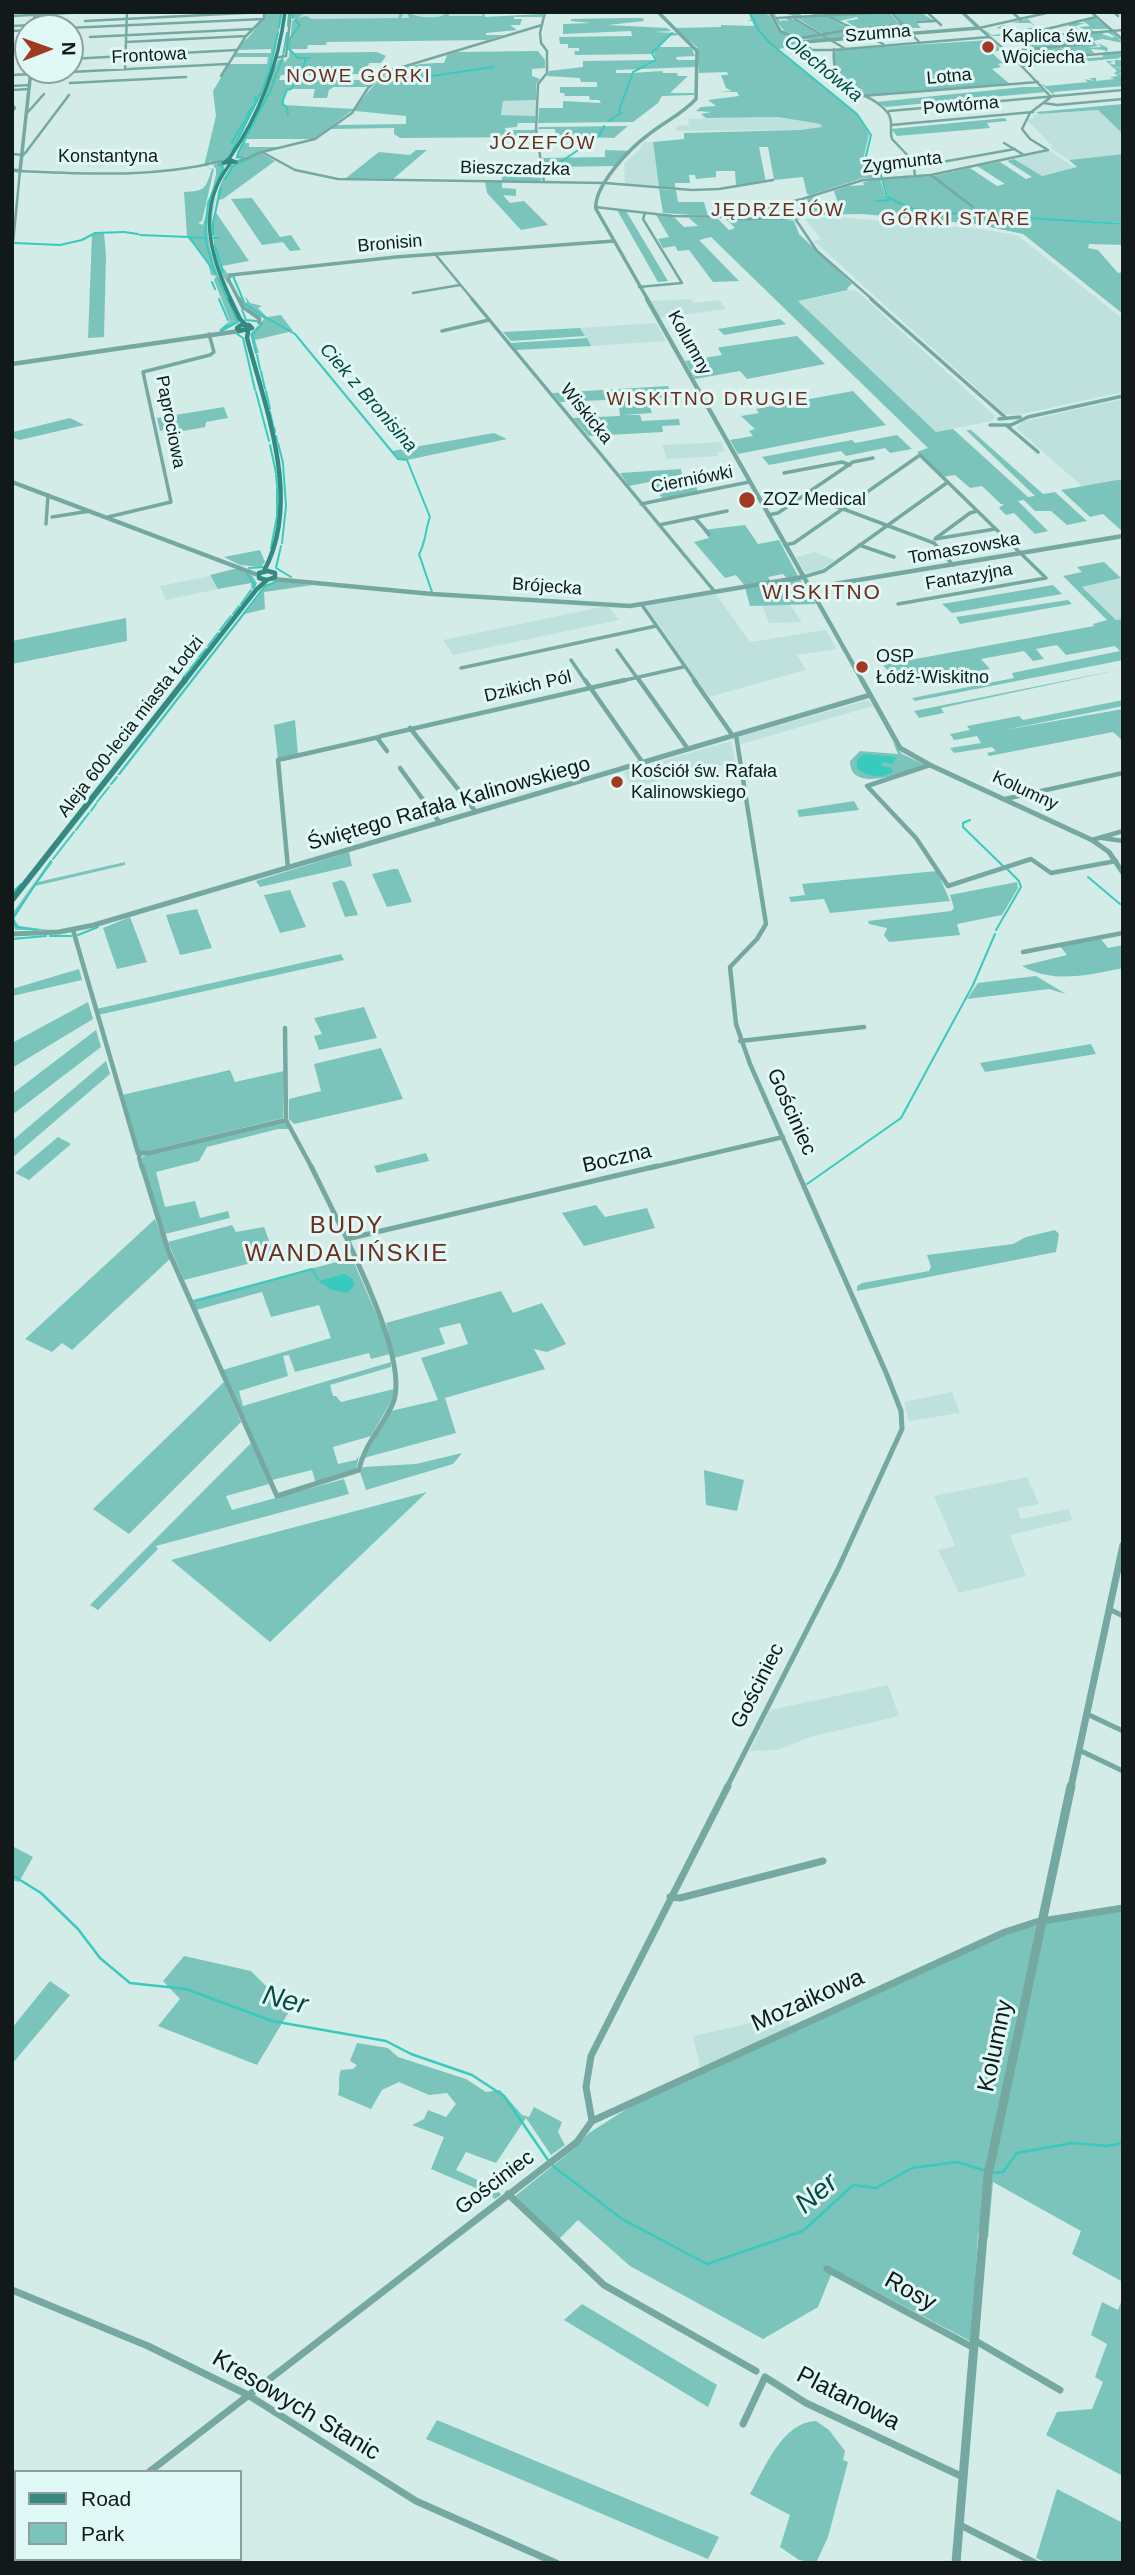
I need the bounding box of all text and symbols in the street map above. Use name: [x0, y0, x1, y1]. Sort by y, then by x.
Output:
north arrow: [14, 14, 84, 84]
street label: Szumna: [844, 20, 912, 48]
place label: Kaplica św. Wojciecha: [1002, 26, 1092, 68]
water label: Olechówka: [779, 31, 867, 107]
marker: Kaplica św. Wojciecha: [980, 39, 996, 55]
text: N: [58, 42, 79, 56]
street label: Frontowa: [111, 43, 187, 69]
street label: Lotna: [926, 64, 972, 90]
district label: NOWE GÓRKI: [287, 66, 431, 88]
street label: Powtórna: [922, 92, 1000, 120]
district label: JÓZEFÓW: [490, 133, 596, 155]
street label: Konstantyna: [58, 146, 158, 168]
street label: Zygmunta: [861, 147, 943, 179]
street label: Bieszczadzka: [460, 157, 570, 181]
district label: JĘDRZEJÓW: [712, 200, 844, 222]
district label: GÓRKI STARE: [882, 209, 1030, 231]
street label: Bronisin: [357, 230, 423, 258]
street label: Kolumny: [663, 307, 715, 379]
water label: Ciek z Bronisina: [314, 339, 422, 457]
street label: Paprociowa: [150, 374, 190, 470]
street label: Wiskicka: [555, 380, 617, 448]
district label: WISKITNO DRUGIE: [608, 389, 808, 411]
street label: Cierniówki: [649, 461, 735, 499]
place label: ZOZ Medical: [763, 489, 866, 511]
marker: ZOZ Medical: [737, 490, 757, 510]
street label: Tomaszowska: [906, 529, 1022, 569]
street label: Fantazyjna: [924, 559, 1014, 595]
street label: Brójecka: [511, 574, 583, 600]
district label: WISKITNO: [763, 580, 881, 606]
street label: Aleja 600-lecia miasta Łodzi: [53, 632, 209, 822]
place label: OSP Łódź-Wiskitno: [876, 646, 989, 688]
marker: OSP Łódź-Wiskitno: [854, 659, 870, 675]
street label: Dzikich Pól: [482, 666, 574, 708]
street label: Świętego Rafała Kalinowskiego: [305, 752, 593, 856]
place label: Kościół św. Rafała Kalinowskiego: [631, 761, 777, 804]
street label: Kolumny: [989, 766, 1061, 816]
marker: Kościół św. Rafała Kalinowskiego: [609, 774, 625, 790]
street label: Gościniec: [761, 1065, 821, 1159]
street label: Boczna: [580, 1139, 654, 1179]
district label: BUDY WANDALIŃSKIE: [246, 1212, 448, 1268]
street label: Gościniec: [726, 1639, 790, 1733]
street label: Mozaikowa: [747, 1963, 869, 2039]
water label: Ner: [259, 1979, 311, 2023]
street label: Kolumny: [972, 1997, 1020, 2095]
street label: Gościniec: [451, 2145, 539, 2221]
water label: Ner: [789, 2167, 845, 2221]
street label: Rosy: [879, 2266, 941, 2318]
street label: Kresowych Stanic: [207, 2345, 385, 2467]
street label: Platanowa: [792, 2361, 904, 2437]
legend: [14, 2470, 242, 2561]
text: Road: [81, 2487, 131, 2510]
text: Park: [81, 2522, 124, 2545]

